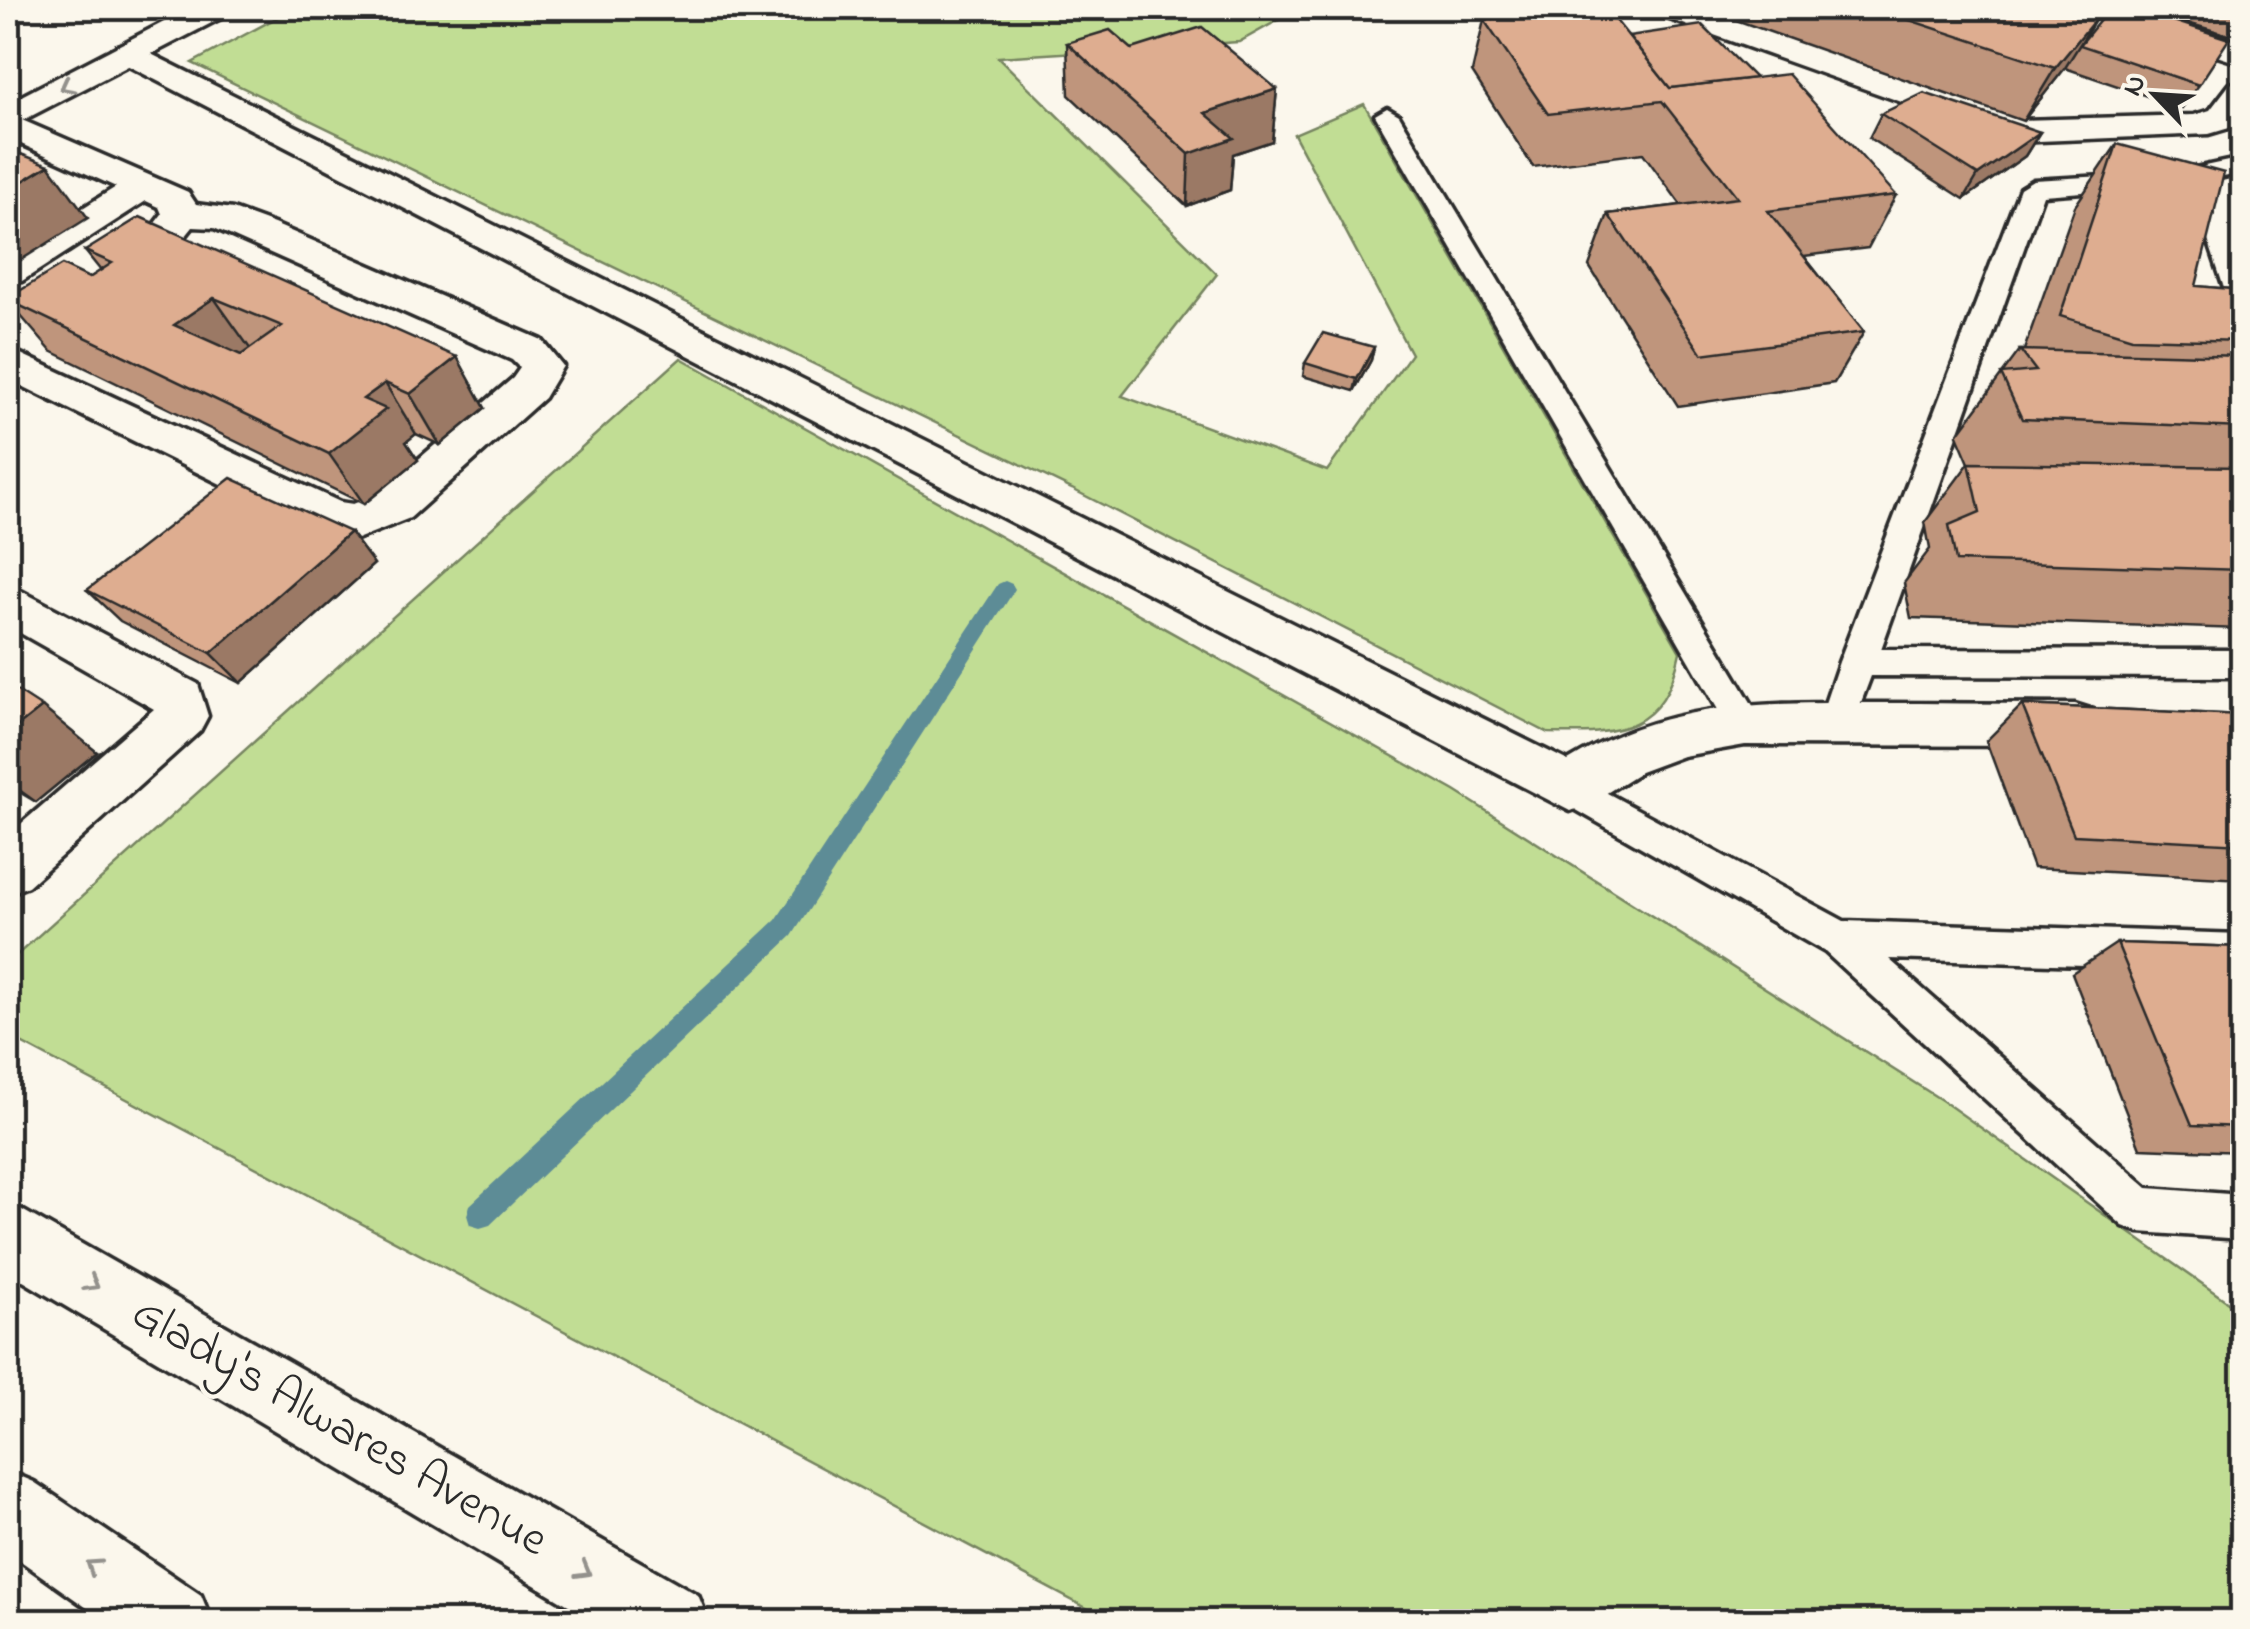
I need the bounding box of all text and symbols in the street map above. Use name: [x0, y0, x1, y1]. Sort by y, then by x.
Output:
north arrow: [2105, 45, 2205, 145]
text: N: [2113, 69, 2158, 103]
one-way arrow: [60, 73, 78, 93]
one-way arrow: [81, 1272, 99, 1291]
street label: Glady's Alwares Avenue: [118, 1280, 561, 1576]
one-way arrow: [574, 1559, 592, 1578]
one-way arrow: [86, 1560, 104, 1579]

